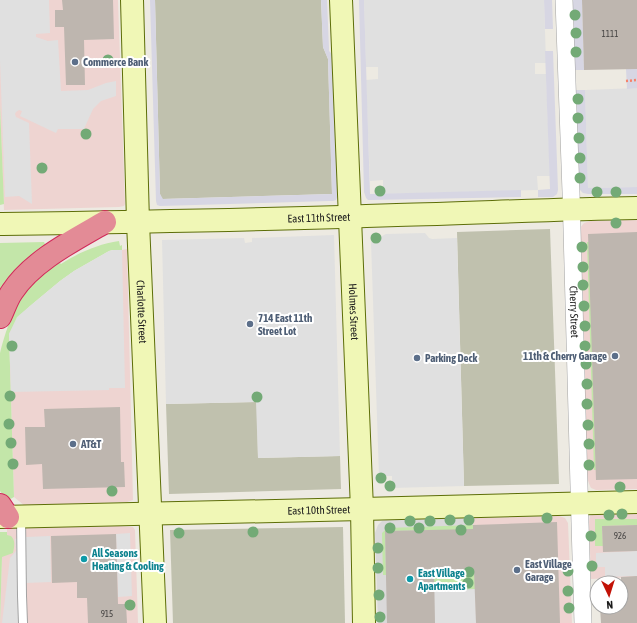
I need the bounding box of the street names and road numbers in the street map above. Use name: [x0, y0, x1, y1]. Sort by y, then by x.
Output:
street label: East 11th Street: [287, 211, 351, 225]
street label: Charlotte Street: [134, 280, 149, 344]
street label: Holmes Street: [347, 283, 361, 340]
street label: Cherry Street: [568, 286, 581, 338]
street label: East 10th Street: [287, 503, 351, 517]

